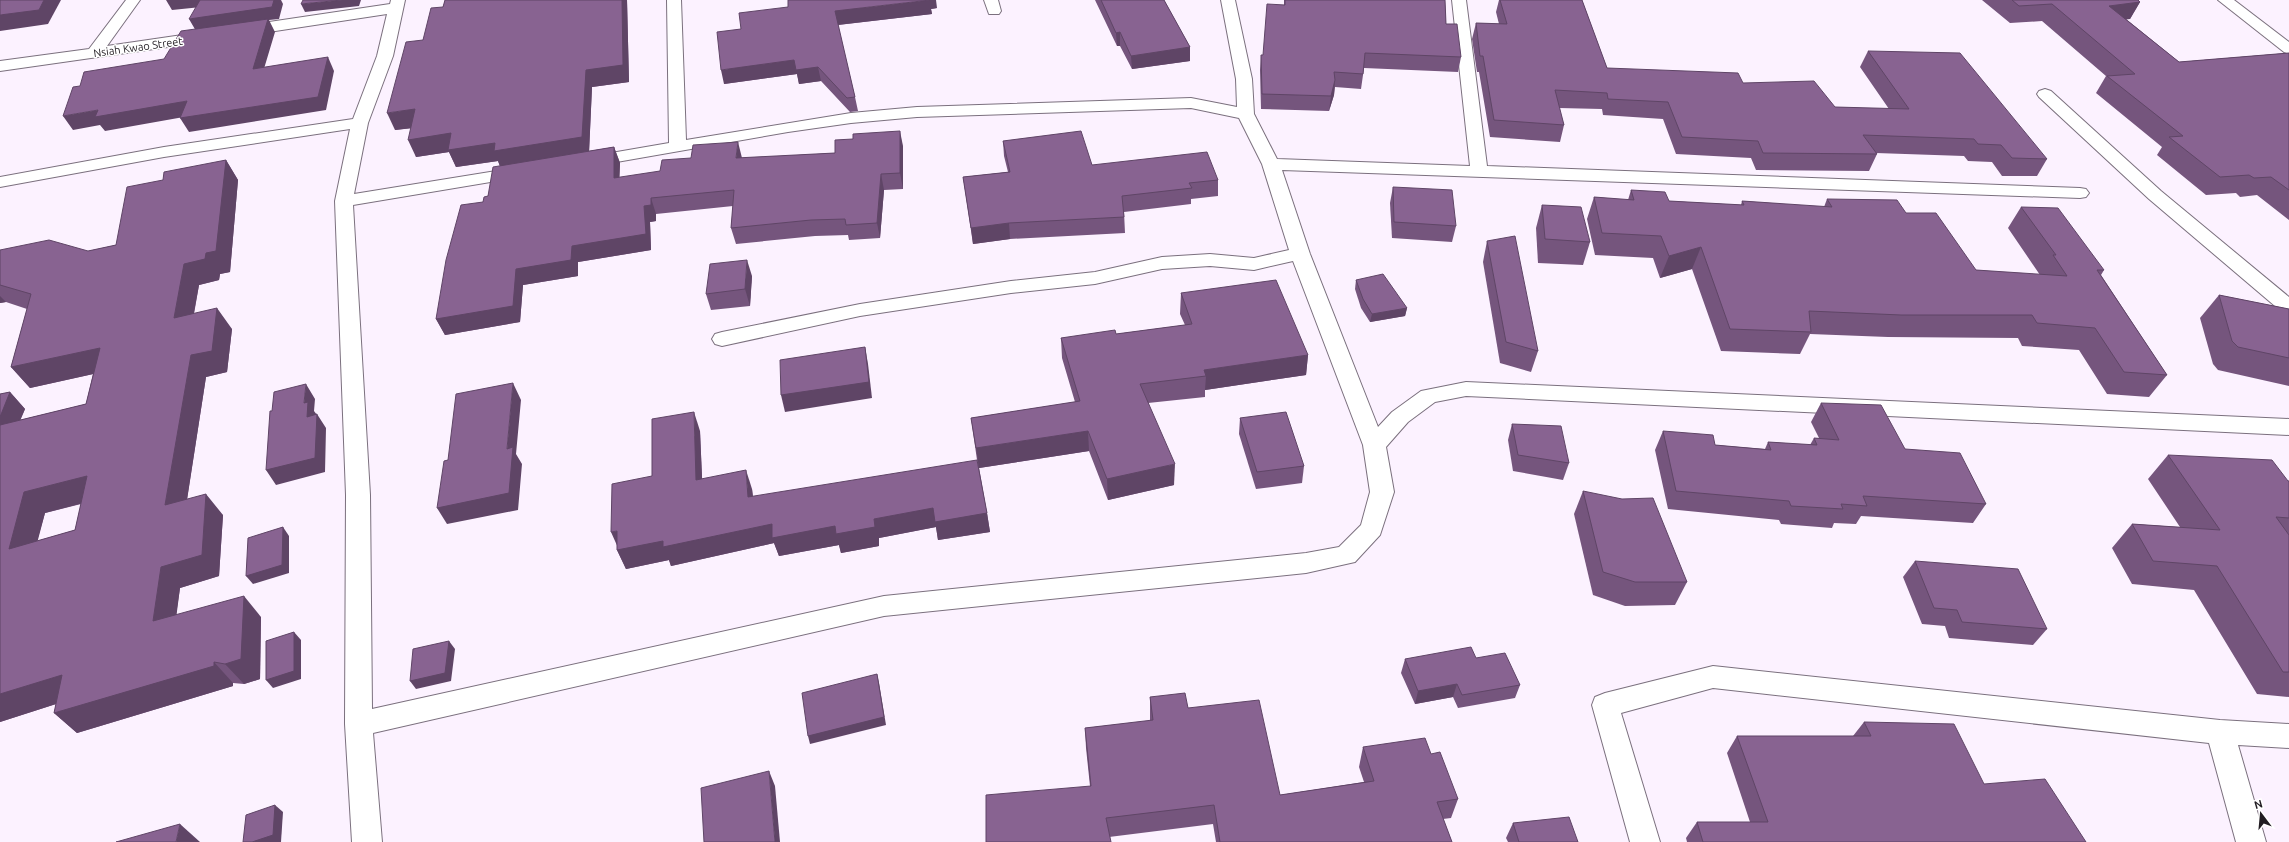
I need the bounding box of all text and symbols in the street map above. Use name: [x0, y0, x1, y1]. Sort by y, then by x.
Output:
street label: Nsiah Kwao Street: [93, 35, 184, 59]
north arrow: [2241, 794, 2281, 834]
text: N: [2253, 797, 2264, 811]

